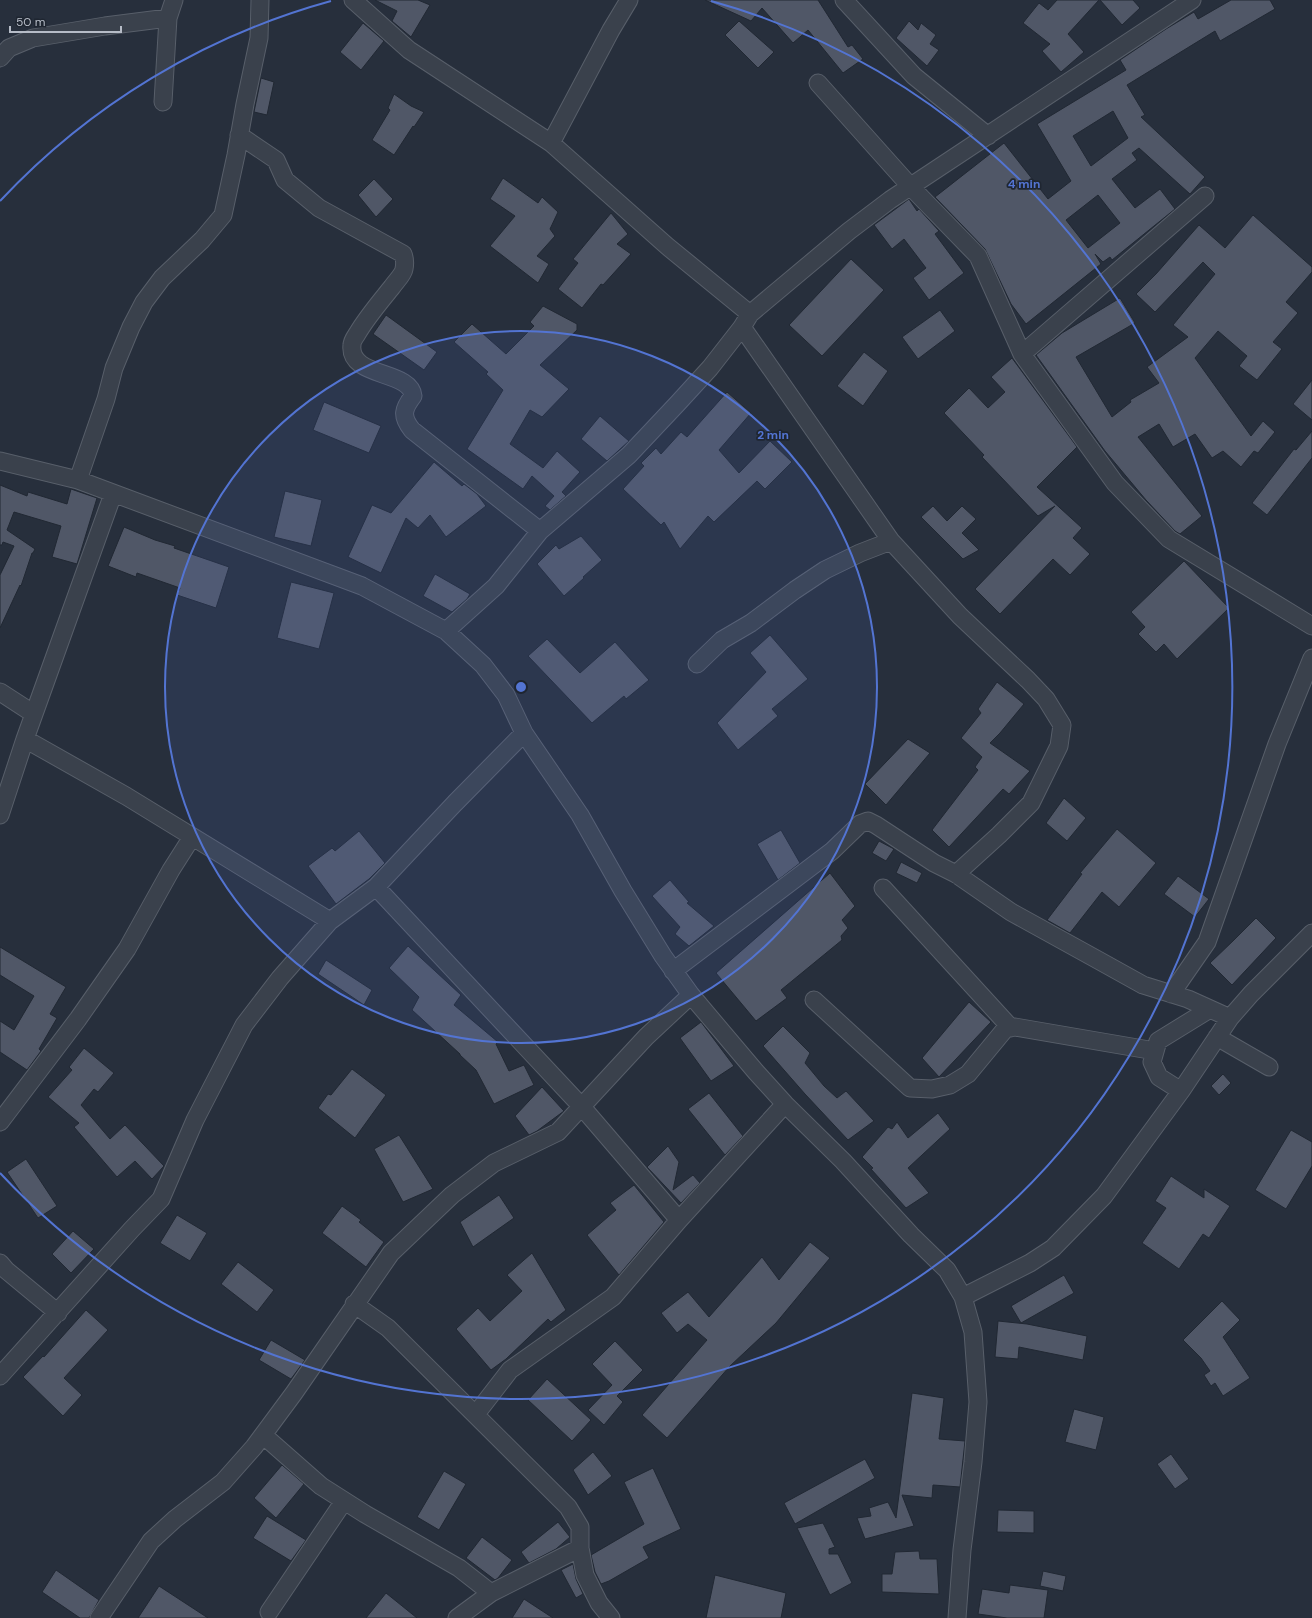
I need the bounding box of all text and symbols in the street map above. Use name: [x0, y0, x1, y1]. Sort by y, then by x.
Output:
scale bar: [10, 8, 121, 34]
text: 50 m: [16, 14, 45, 30]
text: 4 min: [1008, 176, 1040, 192]
text: 2 min: [757, 427, 789, 443]
centre of rings: [514, 680, 528, 694]

